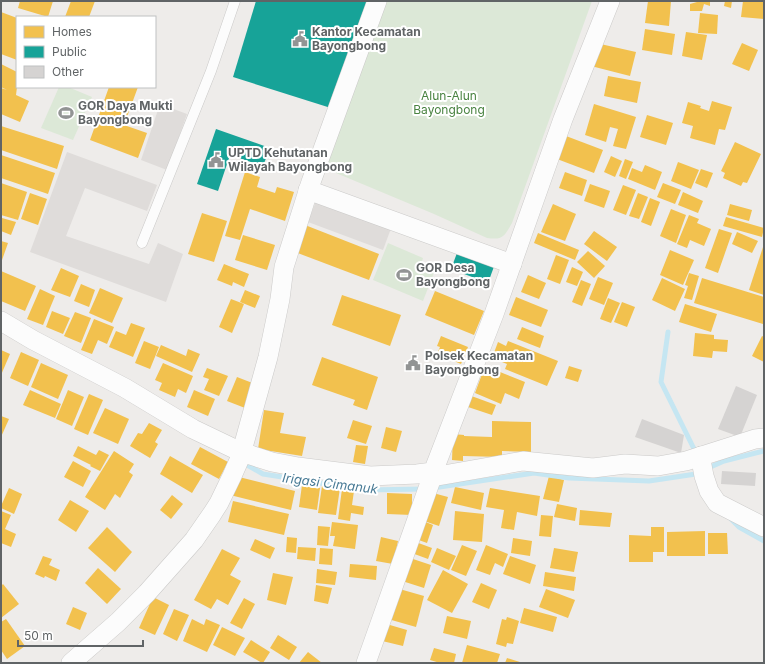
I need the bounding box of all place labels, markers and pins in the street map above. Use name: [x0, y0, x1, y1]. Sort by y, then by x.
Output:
place label: Kantor Kecamatan Bayongbong: [312, 24, 421, 53]
public building icon: Kantor Kecamatan Bayongbong: [291, 30, 309, 48]
place label: GOR Daya Mukti Bayongbong: [78, 98, 173, 127]
sports icon: GOR Daya Mukti Bayongbong: [57, 104, 75, 122]
place label: UPTD Kehutanan Wilayah Bayongbong: [228, 145, 352, 174]
public building icon: UPTD Kehutanan Wilayah Bayongbong: [207, 151, 225, 169]
place label: GOR Desa Bayongbong: [416, 260, 490, 289]
sports icon: GOR Desa Bayongbong: [395, 266, 413, 284]
place label: Polsek Kecamatan Bayongbong: [425, 348, 533, 377]
public building icon: Polsek Kecamatan Bayongbong: [404, 354, 422, 372]

